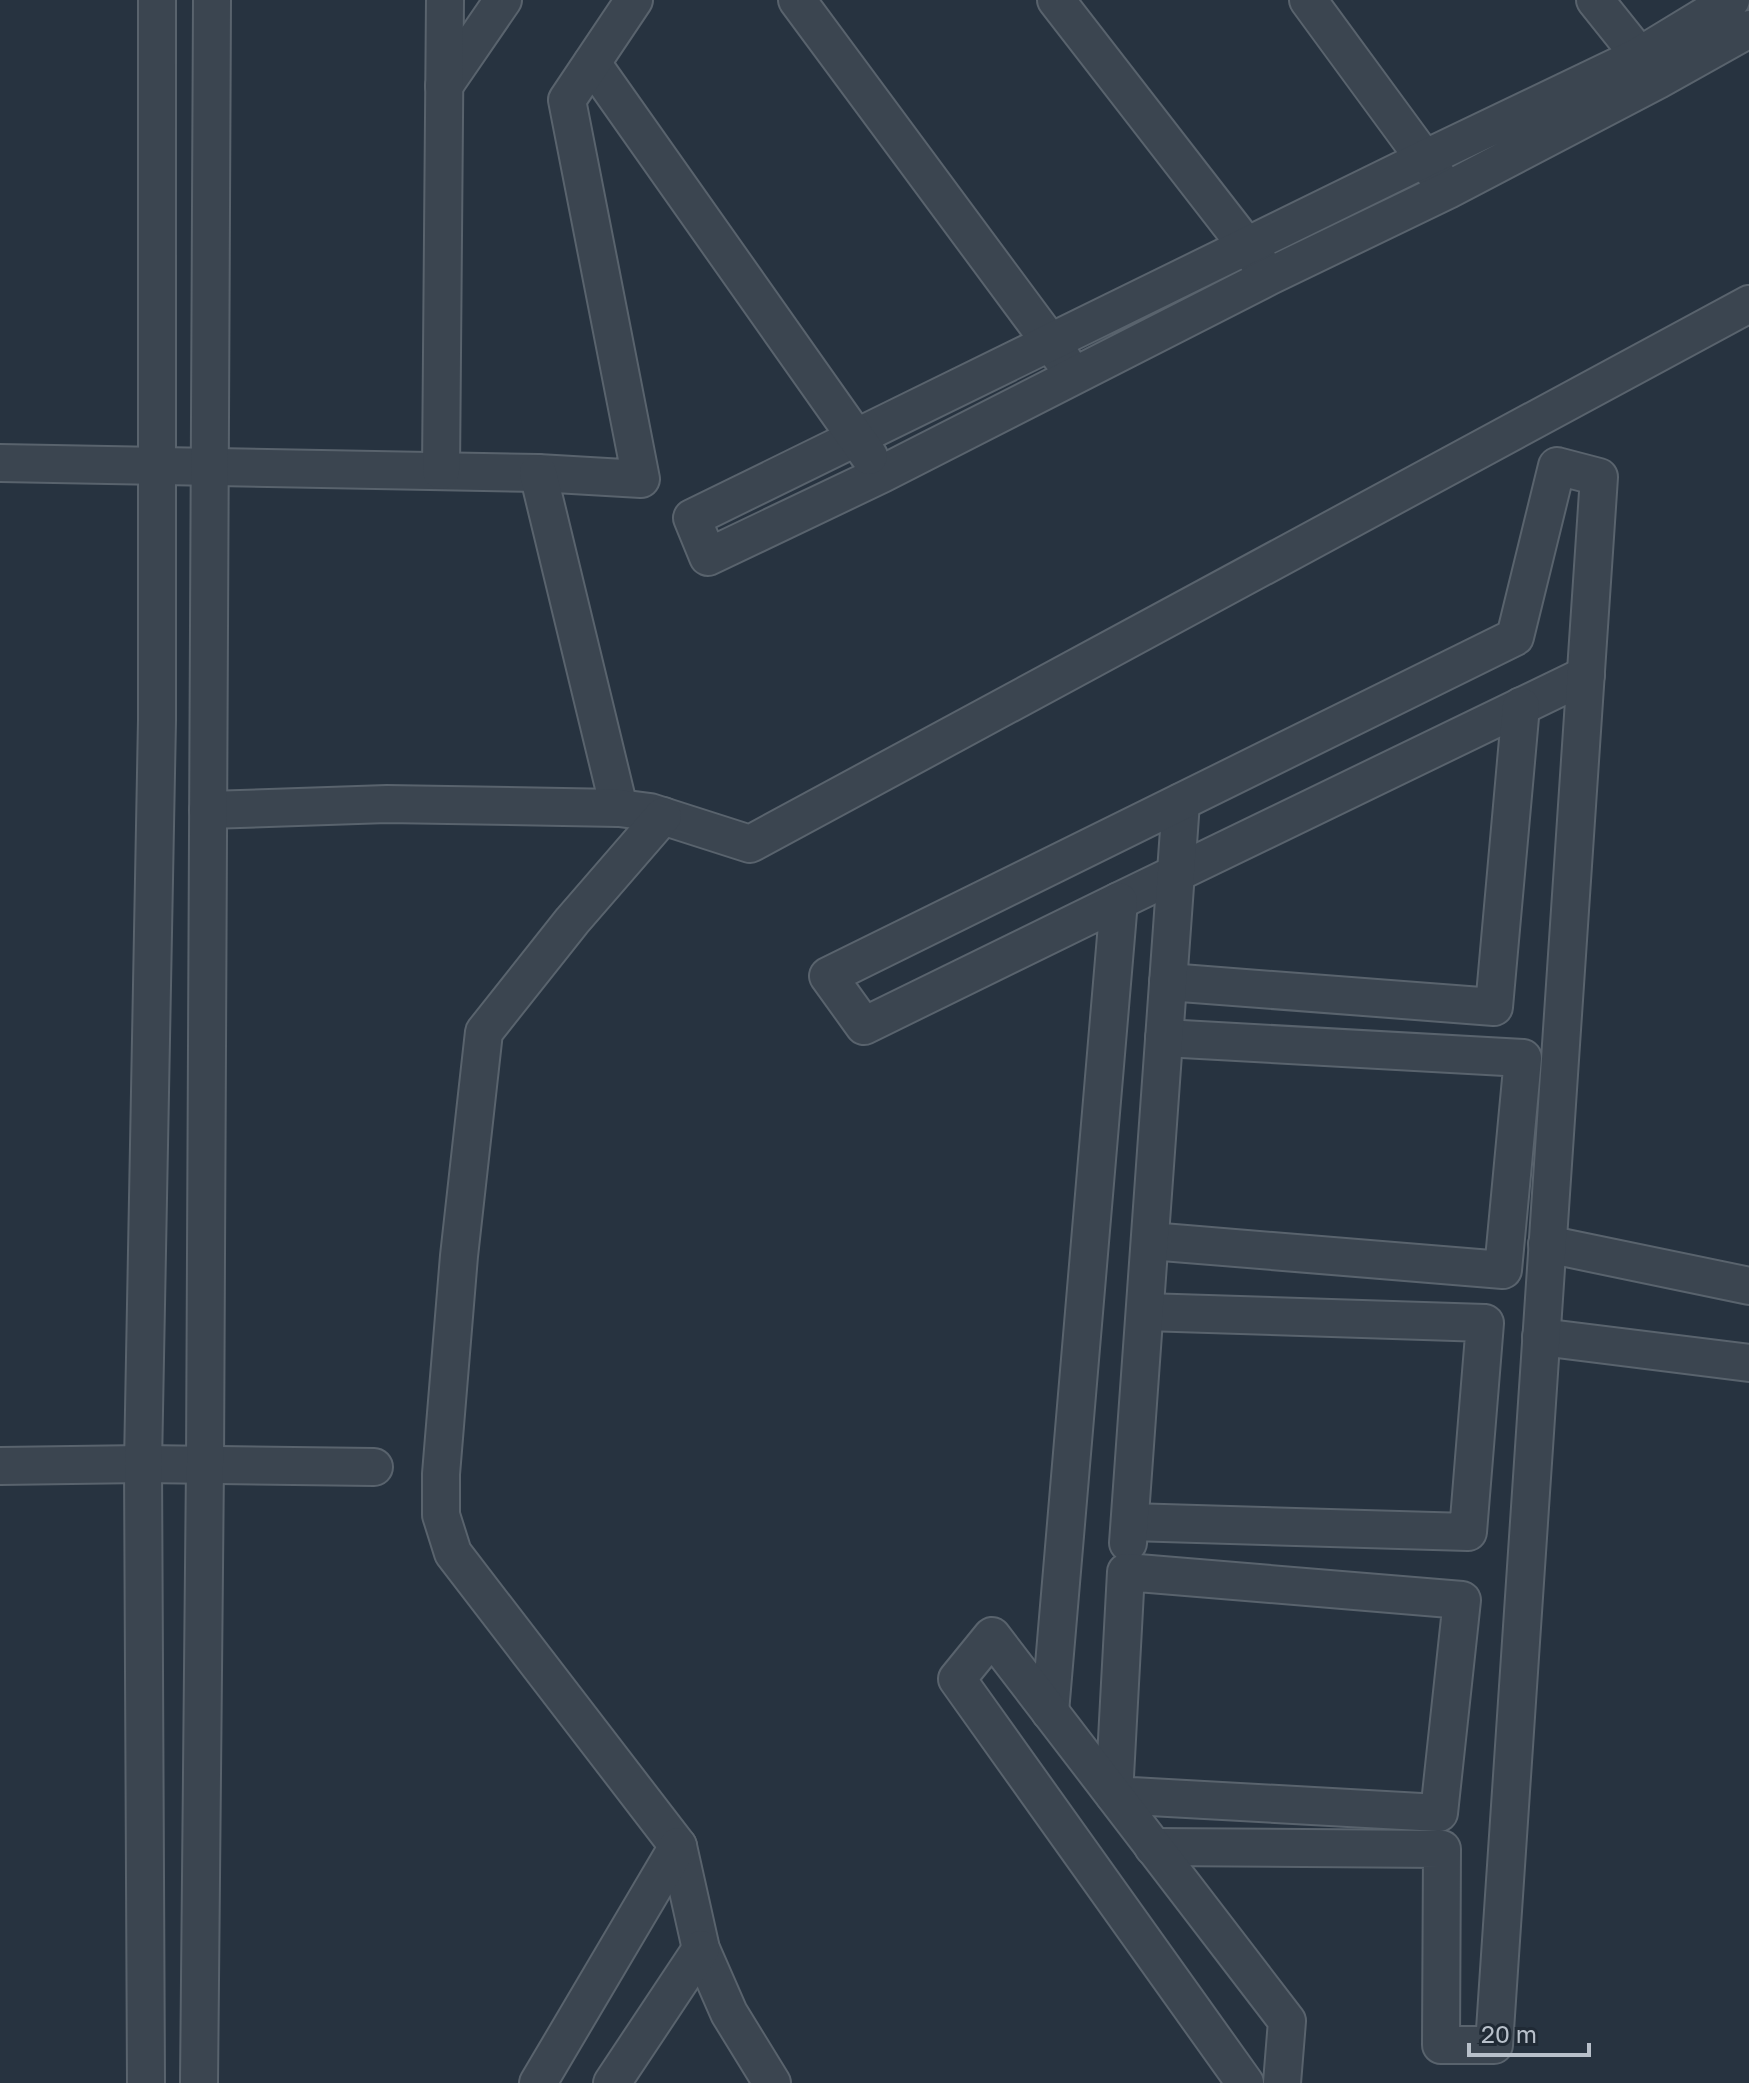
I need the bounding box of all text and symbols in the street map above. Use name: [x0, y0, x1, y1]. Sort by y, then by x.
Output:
scale bar: [1469, 2007, 1589, 2057]
text: 20 m: [1481, 2019, 1537, 2048]

